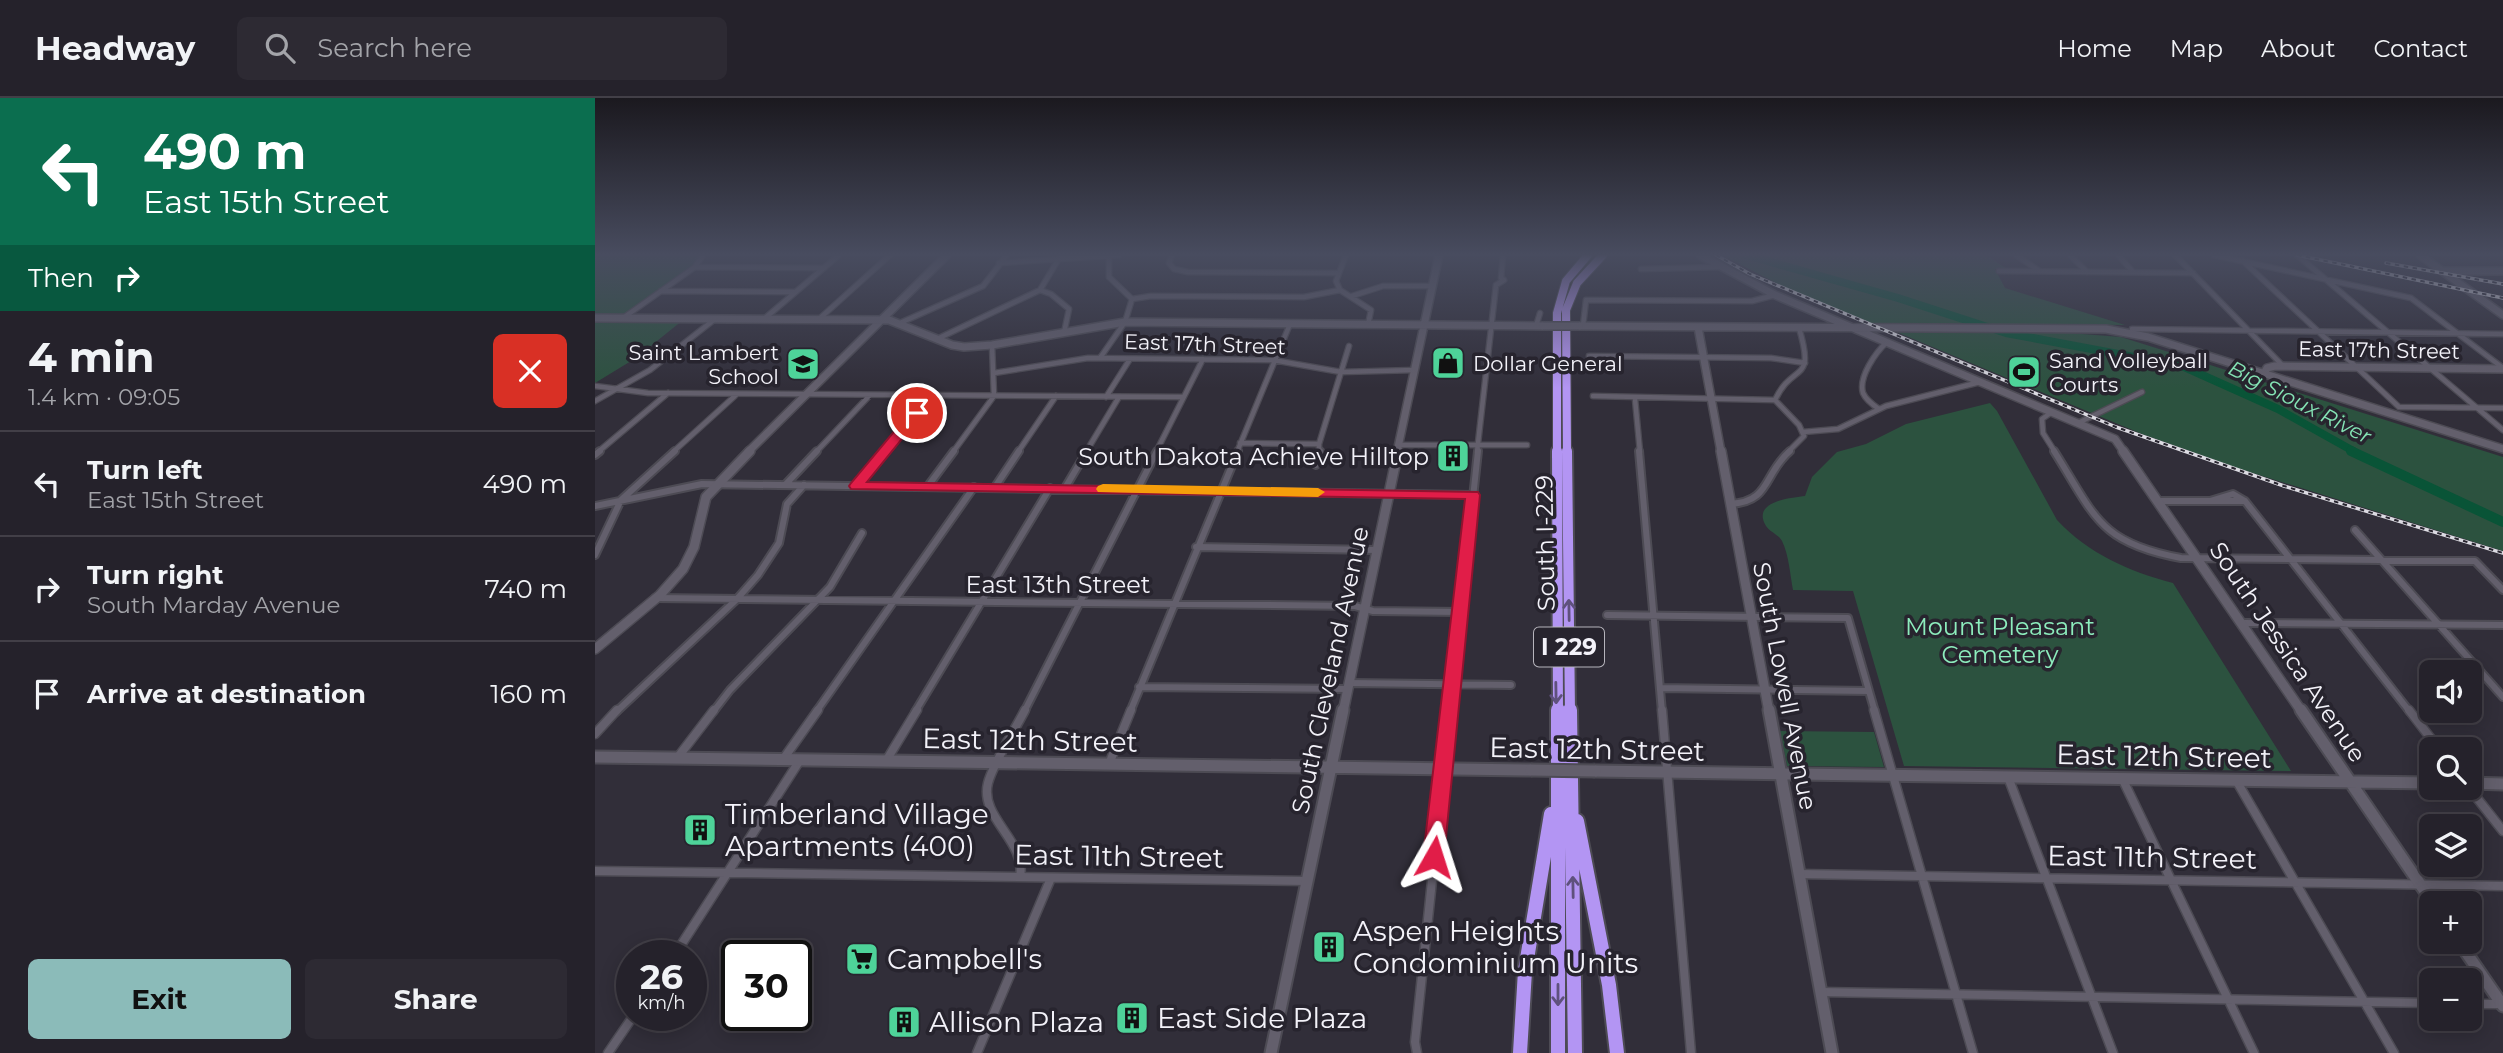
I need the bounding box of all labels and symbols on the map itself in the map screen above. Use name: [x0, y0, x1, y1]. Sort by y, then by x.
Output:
street label: East 17th Street: [1124, 329, 1286, 359]
street label: East 17th Street: [2298, 336, 2460, 364]
place label: Saint Lambert School: [629, 340, 779, 389]
shop icon: Dollar General: [1429, 344, 1467, 382]
school or university icon: Saint Lambert School: [784, 345, 822, 383]
place label: Sand Volleyball Courts: [2049, 348, 2208, 397]
place label: Dollar General: [1473, 351, 1623, 376]
sports icon: Sand Volleyball Courts: [2005, 353, 2043, 391]
water label: Big Sioux River: [2224, 355, 2376, 449]
pin: [887, 383, 947, 443]
building icon: South Dakota Achieve Hilltop: [1434, 437, 1472, 475]
place label: South Dakota Achieve Hilltop: [1078, 442, 1429, 471]
street label: South I-229: [1529, 475, 1561, 611]
street label: South Cleveland Avenue: [1285, 524, 1375, 816]
street label: South Jessica Avenue: [2204, 536, 2372, 768]
street label: South Lowell Avenue: [1747, 560, 1823, 812]
street label: East 13th Street: [966, 570, 1151, 599]
one-way arrow: [1562, 599, 1575, 622]
park label: Mount Pleasant Cemetery: [1905, 612, 2095, 669]
road number: I 229: [1534, 628, 1604, 666]
one-way arrow: [1549, 681, 1563, 704]
street label: East 12th Street: [922, 721, 1138, 759]
street label: East 12th Street: [1489, 730, 1705, 768]
street label: East 12th Street: [2056, 737, 2272, 775]
place label: Timberland Village Apartments (400): [725, 797, 989, 863]
building icon: Timberland Village Apartments (400): [681, 811, 719, 849]
position arrow: [1397, 820, 1471, 894]
street label: East 11th Street: [1014, 837, 1224, 875]
street label: East 11th Street: [2047, 838, 2257, 876]
one-way arrow: [1566, 876, 1579, 899]
place label: Aspen Heights Condominium Units: [1353, 914, 1638, 980]
building icon: Aspen Heights Condominium Units: [1310, 928, 1348, 966]
speed limit sign: 30: [721, 940, 812, 1031]
supermarket icon: Campbell's: [843, 940, 881, 978]
place label: Campbell's: [887, 942, 1042, 976]
one-way arrow: [1551, 983, 1565, 1006]
building icon: East Side Plaza: [1113, 999, 1151, 1037]
place label: East Side Plaza: [1157, 1001, 1367, 1035]
building icon: Allison Plaza: [885, 1003, 923, 1041]
place label: Allison Plaza: [929, 1005, 1104, 1039]

